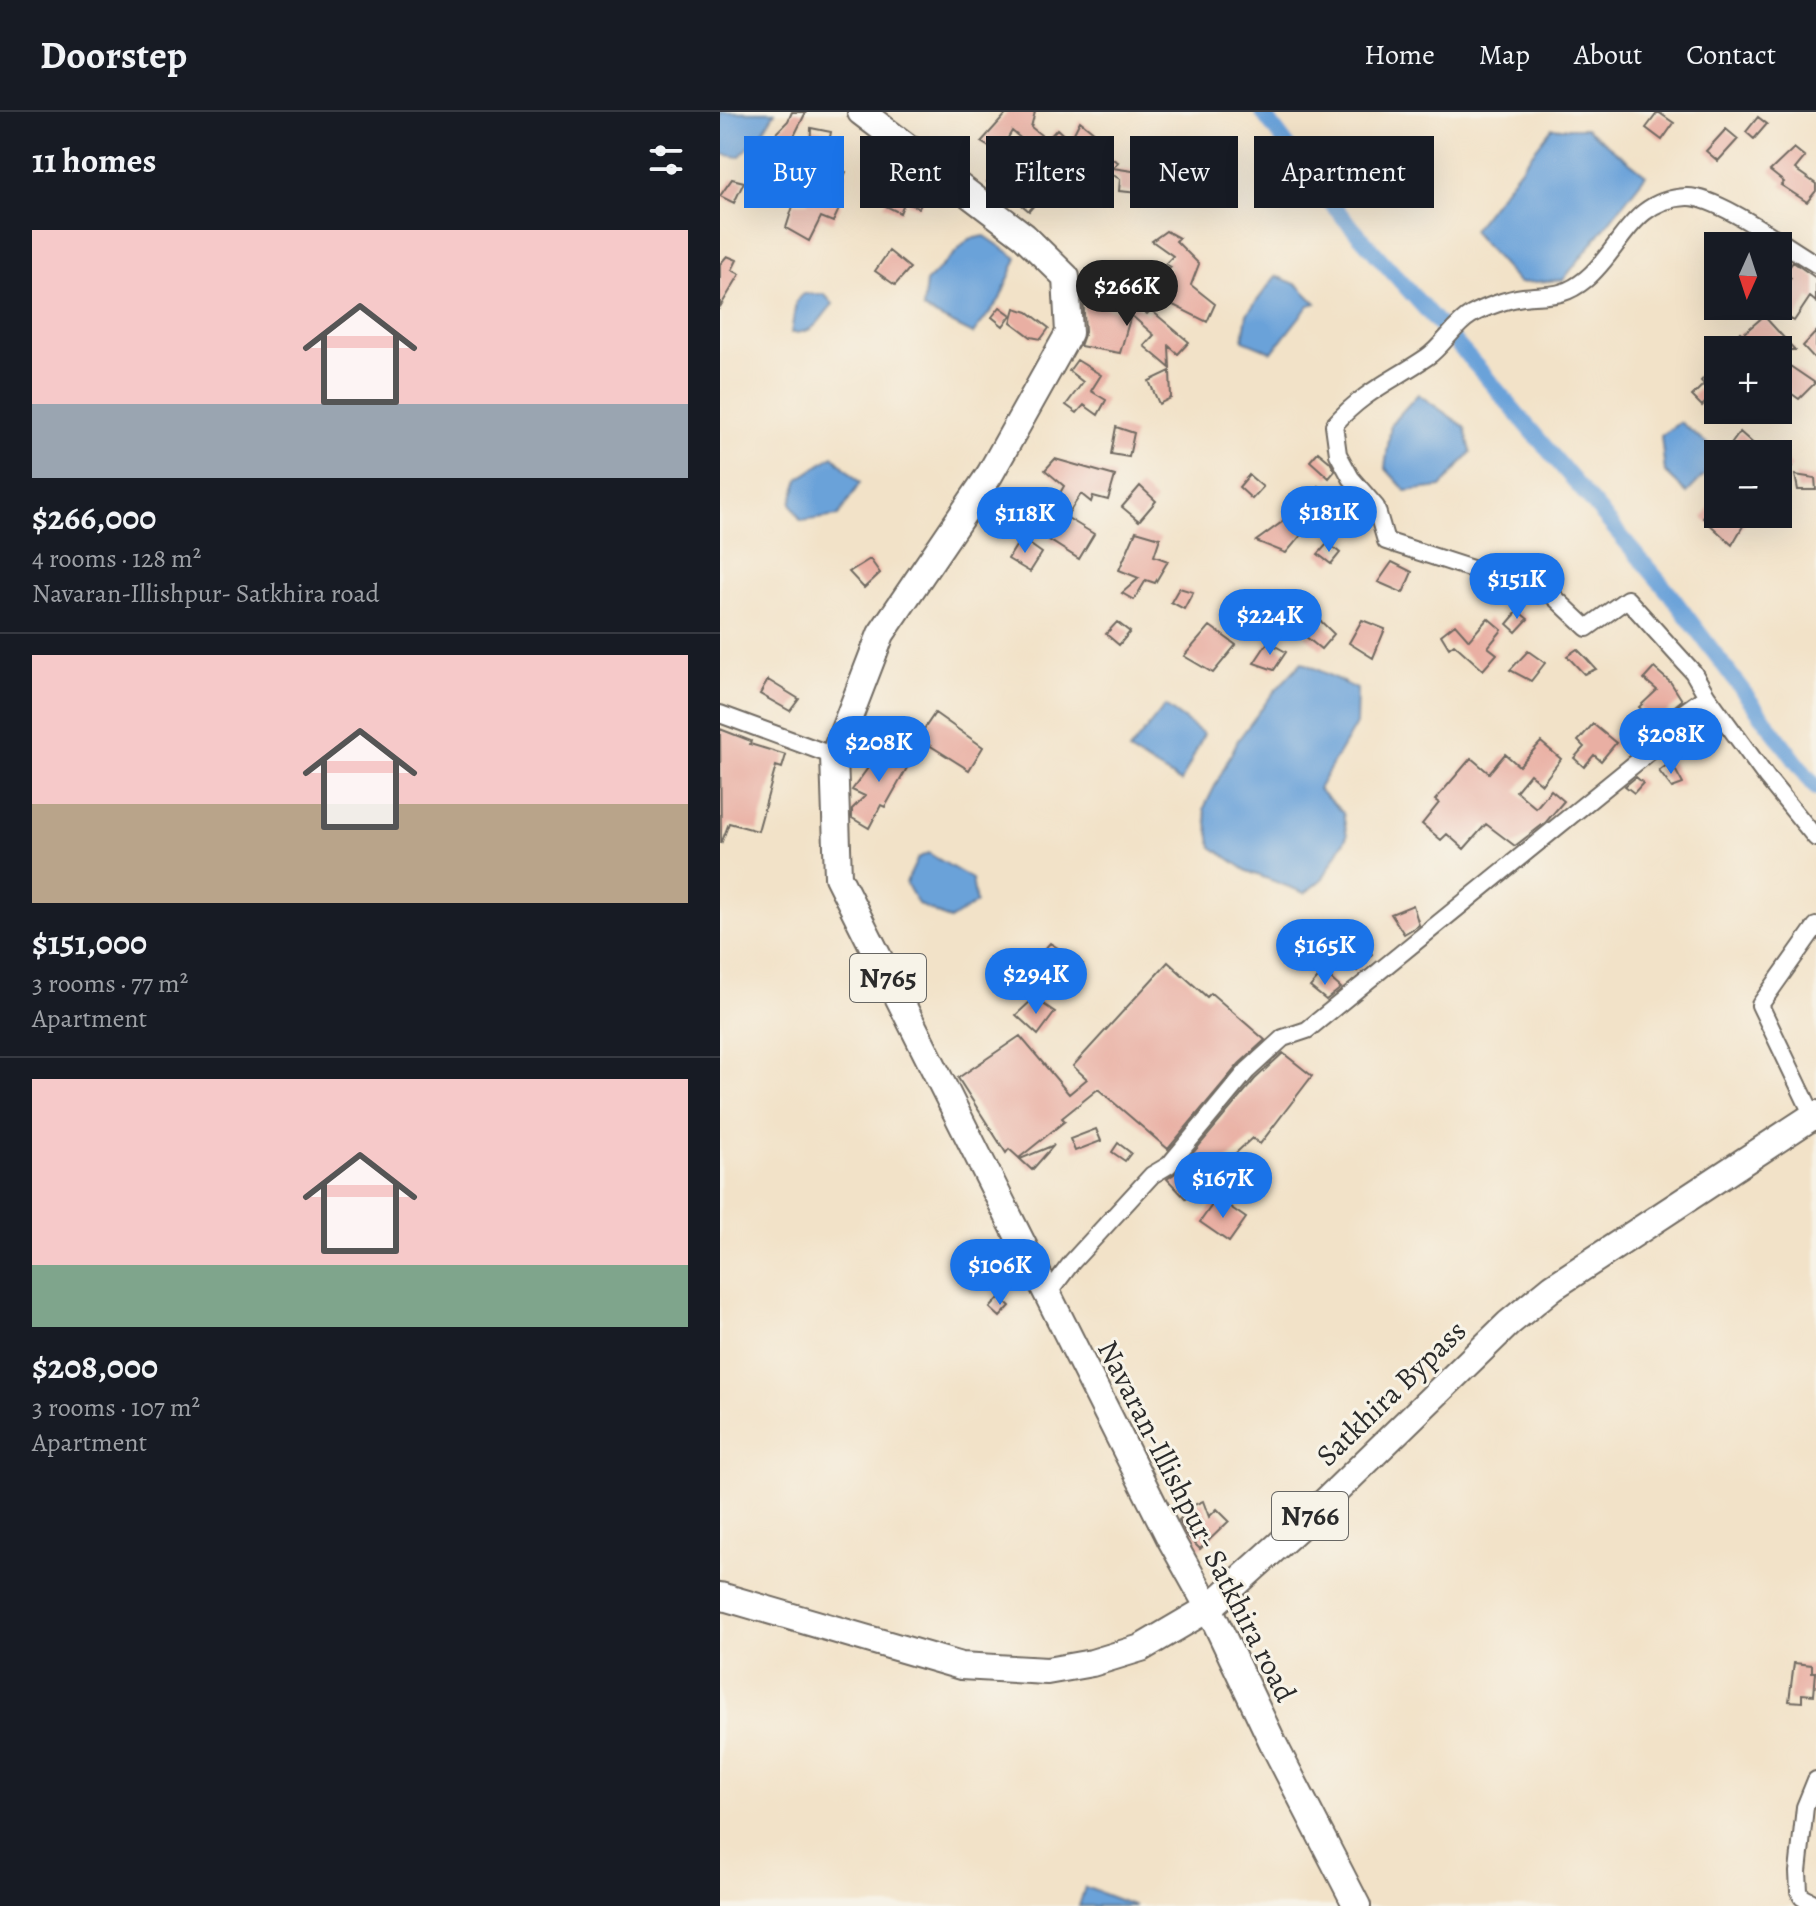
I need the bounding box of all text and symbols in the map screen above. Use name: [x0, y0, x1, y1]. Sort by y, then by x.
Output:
text: Doorstep: [40, 29, 187, 81]
text: Home: [1364, 36, 1435, 74]
text: Map: [1479, 36, 1530, 74]
text: About: [1574, 36, 1642, 74]
text: Contact: [1686, 36, 1776, 74]
chip: Buy: [744, 136, 844, 208]
chip: Rent: [860, 136, 970, 208]
chip: Filters: [986, 136, 1114, 208]
chip: New: [1130, 136, 1238, 208]
chip: Apartment: [1254, 136, 1434, 208]
text: 11 homes: [32, 137, 156, 184]
icon: filters: [644, 138, 688, 182]
north arrow: [1704, 232, 1792, 320]
map controls: [1704, 232, 1792, 528]
pin: $266K: [1071, 260, 1183, 328]
text: $266K: [1094, 268, 1160, 303]
icon: home: [288, 282, 432, 426]
button: +: [1704, 336, 1792, 424]
button: −: [1704, 440, 1792, 528]
pin: $181K: [1273, 486, 1385, 554]
pin: $118K: [969, 487, 1081, 555]
text: $266,000: [32, 494, 156, 541]
text: $181K: [1299, 494, 1359, 529]
text: $118K: [995, 495, 1055, 530]
text: 4 rooms · 128 m²: [32, 541, 201, 576]
pin: $151K: [1461, 553, 1573, 621]
text: $151K: [1488, 561, 1546, 596]
text: Navaran-Illishpur- Satkhira road: [32, 576, 380, 611]
pin: $224K: [1214, 589, 1326, 657]
text: $224K: [1237, 597, 1303, 632]
icon: home: [288, 707, 432, 851]
pin: $208K: [1615, 708, 1727, 776]
pin: $208K: [823, 716, 935, 784]
text: $208K: [1637, 716, 1705, 751]
text: $208K: [845, 724, 913, 759]
text: $151,000: [32, 919, 147, 966]
pin: $165K: [1269, 919, 1381, 987]
text: $165K: [1294, 927, 1356, 962]
pin: $294K: [980, 948, 1092, 1016]
road number: N765: [850, 954, 926, 1002]
text: $294K: [1003, 956, 1069, 991]
text: 3 rooms · 77 m²: [32, 966, 188, 1001]
text: Apartment: [32, 1001, 147, 1036]
icon: home: [288, 1131, 432, 1275]
pin: $167K: [1167, 1152, 1279, 1220]
text: $167K: [1192, 1160, 1254, 1195]
pin: $106K: [944, 1239, 1056, 1307]
text: $106K: [968, 1247, 1032, 1282]
street label: Satkhira Bypass: [1307, 1311, 1475, 1475]
street label: Navaran-Illishpur- Satkhira road: [1088, 1333, 1306, 1709]
text: $208,000: [32, 1343, 158, 1390]
text: 3 rooms · 107 m²: [32, 1390, 200, 1425]
text: Apartment: [32, 1425, 147, 1460]
road number: N766: [1272, 1492, 1348, 1540]

